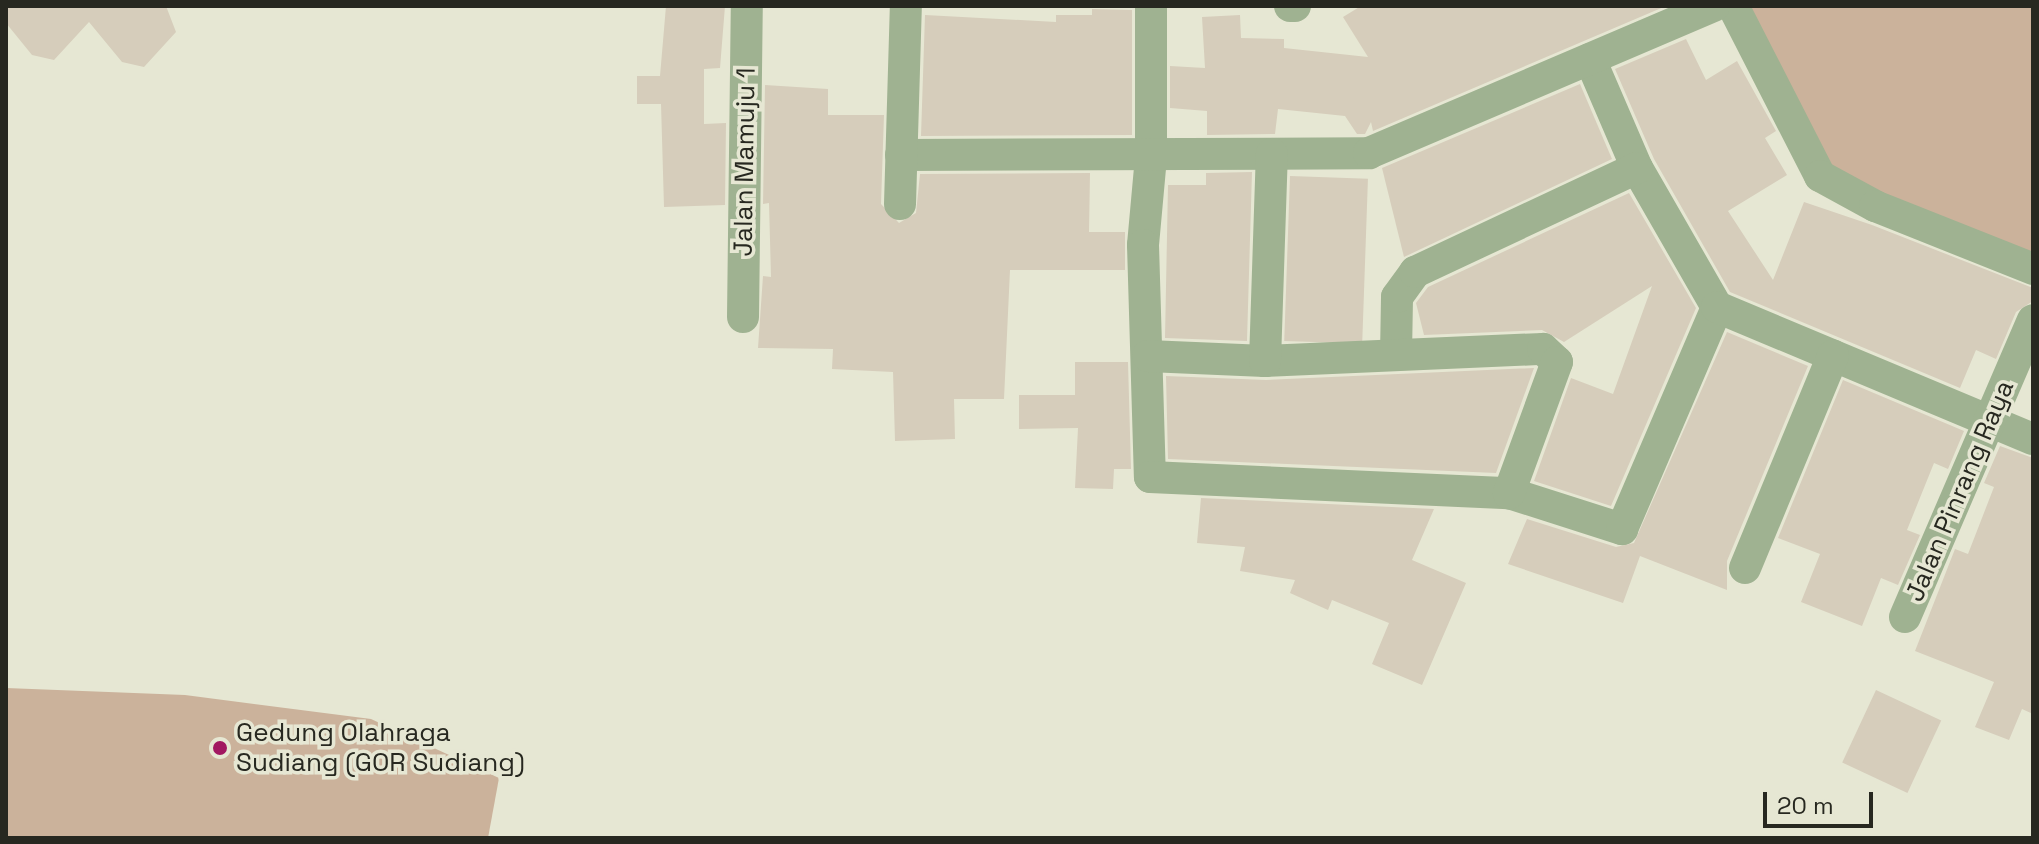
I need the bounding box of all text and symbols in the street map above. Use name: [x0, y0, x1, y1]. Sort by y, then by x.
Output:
street label: Jalan Mamuju 1: [728, 67, 762, 257]
street label: Jalan Pinrang Raya: [1899, 376, 2021, 606]
place label: Gedung Olahraga Sudiang (GOR Sudiang): [236, 717, 525, 778]
marker: Gedung Olahraga Sudiang (GOR Sudiang): [211, 739, 229, 757]
scale bar: [1767, 776, 1877, 826]
text: 20 m: [1777, 790, 1834, 821]

